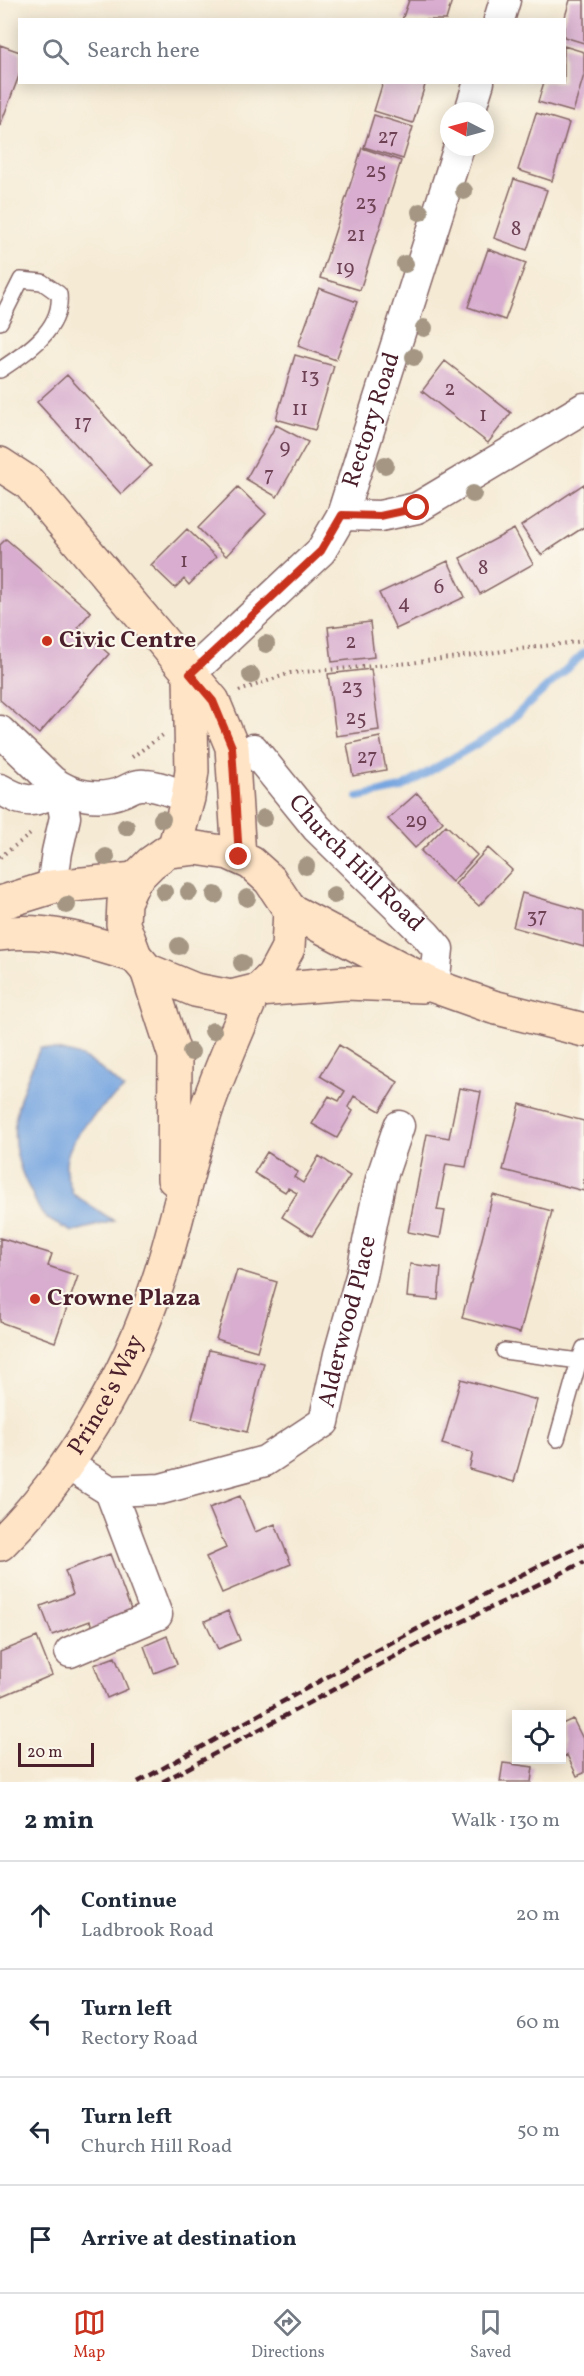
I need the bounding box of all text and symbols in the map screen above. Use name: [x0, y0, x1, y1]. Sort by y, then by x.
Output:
search box: [18, 18, 566, 84]
icon: search: [39, 35, 72, 68]
text: Search here: [87, 36, 200, 67]
north arrow: [440, 102, 494, 156]
house number: 27: [378, 123, 398, 152]
house number: 25: [365, 157, 387, 186]
house number: 23: [355, 189, 377, 218]
house number: 8: [511, 215, 521, 244]
house number: 21: [346, 221, 366, 250]
house number: 19: [335, 254, 355, 283]
street label: Rectory Road: [335, 348, 410, 492]
house number: 13: [301, 362, 319, 391]
house number: 2: [444, 375, 456, 404]
house number: 11: [292, 395, 308, 424]
house number: 1: [479, 401, 487, 430]
house number: 17: [74, 409, 92, 438]
house number: 9: [280, 433, 291, 462]
house number: 7: [264, 461, 274, 490]
route start: [403, 494, 429, 520]
house number: 1: [180, 547, 188, 576]
house number: 8: [478, 554, 488, 583]
house number: 6: [434, 573, 444, 602]
house number: 4: [398, 589, 410, 618]
place label: Civic Centre: [59, 624, 196, 658]
house number: 2: [345, 628, 357, 657]
marker: Civic Centre: [40, 634, 54, 648]
house number: 23: [341, 673, 363, 702]
house number: 25: [345, 704, 367, 733]
house number: 27: [357, 743, 377, 772]
street label: Church Hill Road: [280, 787, 431, 940]
house number: 29: [405, 807, 427, 836]
route end: [225, 843, 251, 869]
house number: 37: [527, 902, 547, 931]
street label: Alderwood Place: [311, 1233, 386, 1411]
place label: Crowne Plaza: [47, 1282, 201, 1316]
marker: Crowne Plaza: [28, 1292, 42, 1306]
street label: Prince's Way: [60, 1330, 153, 1463]
map controls: [512, 1710, 566, 1764]
button: locate: [512, 1710, 566, 1764]
scale bar: [18, 1740, 94, 1768]
text: 20 m: [27, 1742, 62, 1764]
text: 2 min: [24, 1803, 94, 1839]
text: Walk · 130 m: [451, 1807, 560, 1835]
text: Continue: [81, 1886, 177, 1917]
icon: ahead: [24, 1899, 57, 1932]
text: 20 m: [516, 1901, 560, 1929]
text: Ladbrook Road: [81, 1917, 214, 1945]
text: Turn left: [81, 1994, 172, 2025]
icon: left: [24, 2007, 57, 2040]
text: 60 m: [516, 2009, 560, 2037]
text: Rectory Road: [81, 2025, 198, 2053]
text: Turn left: [81, 2102, 172, 2133]
icon: left: [24, 2115, 57, 2148]
text: 50 m: [517, 2117, 560, 2145]
text: Church Hill Road: [81, 2133, 232, 2161]
icon: arrive: [24, 2223, 57, 2256]
text: Arrive at destination: [81, 2224, 297, 2255]
tab: Map: [73, 2306, 106, 2364]
tab: Directions: [251, 2306, 325, 2364]
tab: Saved: [470, 2306, 511, 2364]

